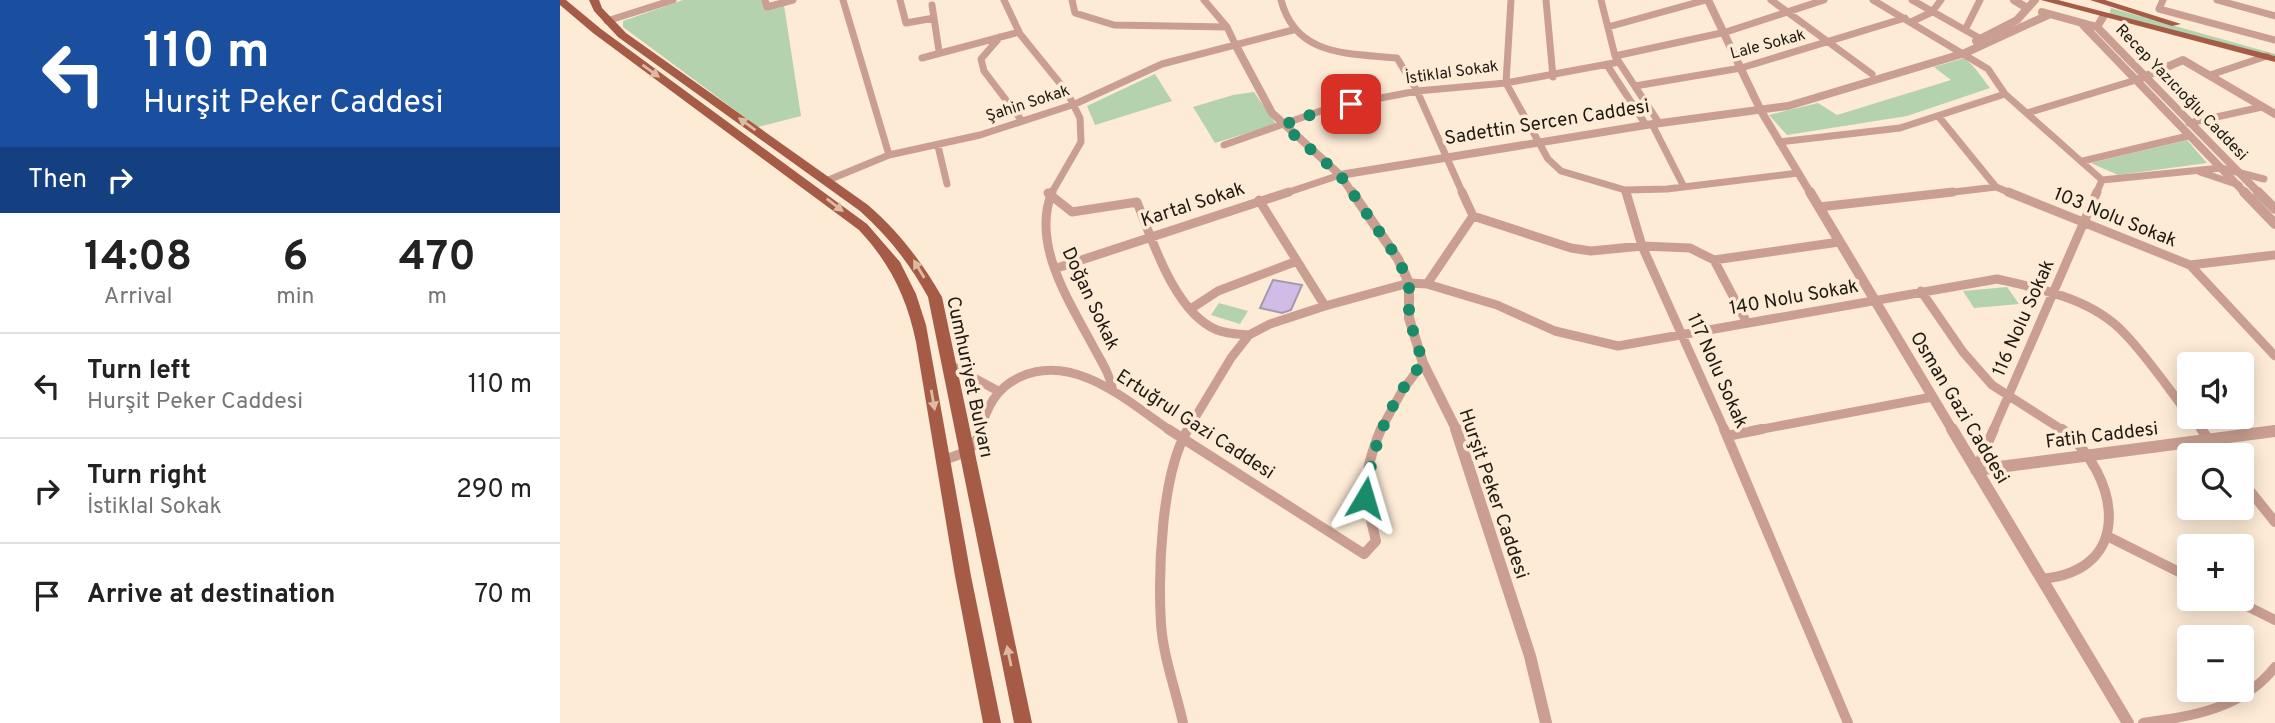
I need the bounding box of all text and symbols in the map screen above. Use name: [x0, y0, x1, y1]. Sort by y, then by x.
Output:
street label: Recep Yazıcıoğlu Caddesi: [2111, 21, 2251, 165]
text: 110 m: [143, 23, 270, 85]
street label: Lale Sokak: [1728, 25, 1808, 65]
icon: left: [28, 28, 119, 119]
street label: İstiklal Sokak: [1404, 56, 1500, 89]
one-way arrow: [642, 64, 661, 78]
pin: [1321, 74, 1381, 134]
street label: Şahin Sokak: [984, 81, 1072, 127]
text: Hurşit Peker Caddesi: [143, 84, 444, 124]
icon: arrive: [1332, 85, 1370, 123]
street label: Sadettin Sercen Caddesi: [1443, 95, 1651, 151]
one-way arrow: [738, 117, 756, 131]
icon: right: [101, 161, 139, 199]
text: Then: [28, 164, 87, 197]
street label: Kartal Sokak: [1138, 177, 1248, 233]
street label: 103 Nolu Sokak: [2050, 182, 2180, 254]
one-way arrow: [826, 198, 844, 213]
text: 14:08: [84, 232, 192, 285]
text: 6: [283, 232, 308, 285]
text: 470: [399, 232, 476, 285]
street label: Doğan Sokak: [1056, 244, 1124, 354]
street label: 116 Nolu Sokak: [1988, 256, 2060, 380]
one-way arrow: [913, 260, 925, 279]
street label: 140 Nolu Sokak: [1728, 275, 1860, 321]
text: Arrival: [104, 283, 172, 312]
text: min: [276, 283, 315, 312]
text: m: [428, 283, 447, 312]
street label: Cumhuriyet Bulvarı: [940, 294, 998, 460]
street label: 117 Nolu Sokak: [1681, 310, 1753, 432]
street label: Osman Gazi Caddesi: [1904, 327, 2014, 489]
map controls: [2177, 352, 2254, 702]
button: sound: [2177, 352, 2254, 429]
text: Turn left: [87, 355, 191, 388]
street label: Ertuğrul Gazi Caddesi: [1111, 365, 1279, 485]
icon: left: [28, 367, 66, 405]
text: 110 m: [468, 369, 532, 402]
text: Hurşit Peker Caddesi: [87, 388, 303, 417]
one-way arrow: [928, 389, 939, 411]
street label: Hurşit Peker Caddesi: [1453, 406, 1533, 582]
street label: Fatih Caddesi: [2044, 417, 2160, 455]
button: search: [2177, 443, 2254, 520]
text: Turn right: [87, 460, 207, 493]
position arrow: [1328, 461, 1402, 535]
icon: right: [28, 472, 66, 510]
text: 290 m: [456, 474, 532, 507]
text: İstiklal Sokak: [87, 493, 222, 522]
button: +: [2177, 534, 2254, 611]
icon: arrive: [28, 577, 66, 615]
text: Arrive at destination: [87, 579, 335, 612]
text: 70 m: [474, 579, 532, 612]
button: −: [2177, 625, 2254, 702]
one-way arrow: [1003, 645, 1014, 667]

